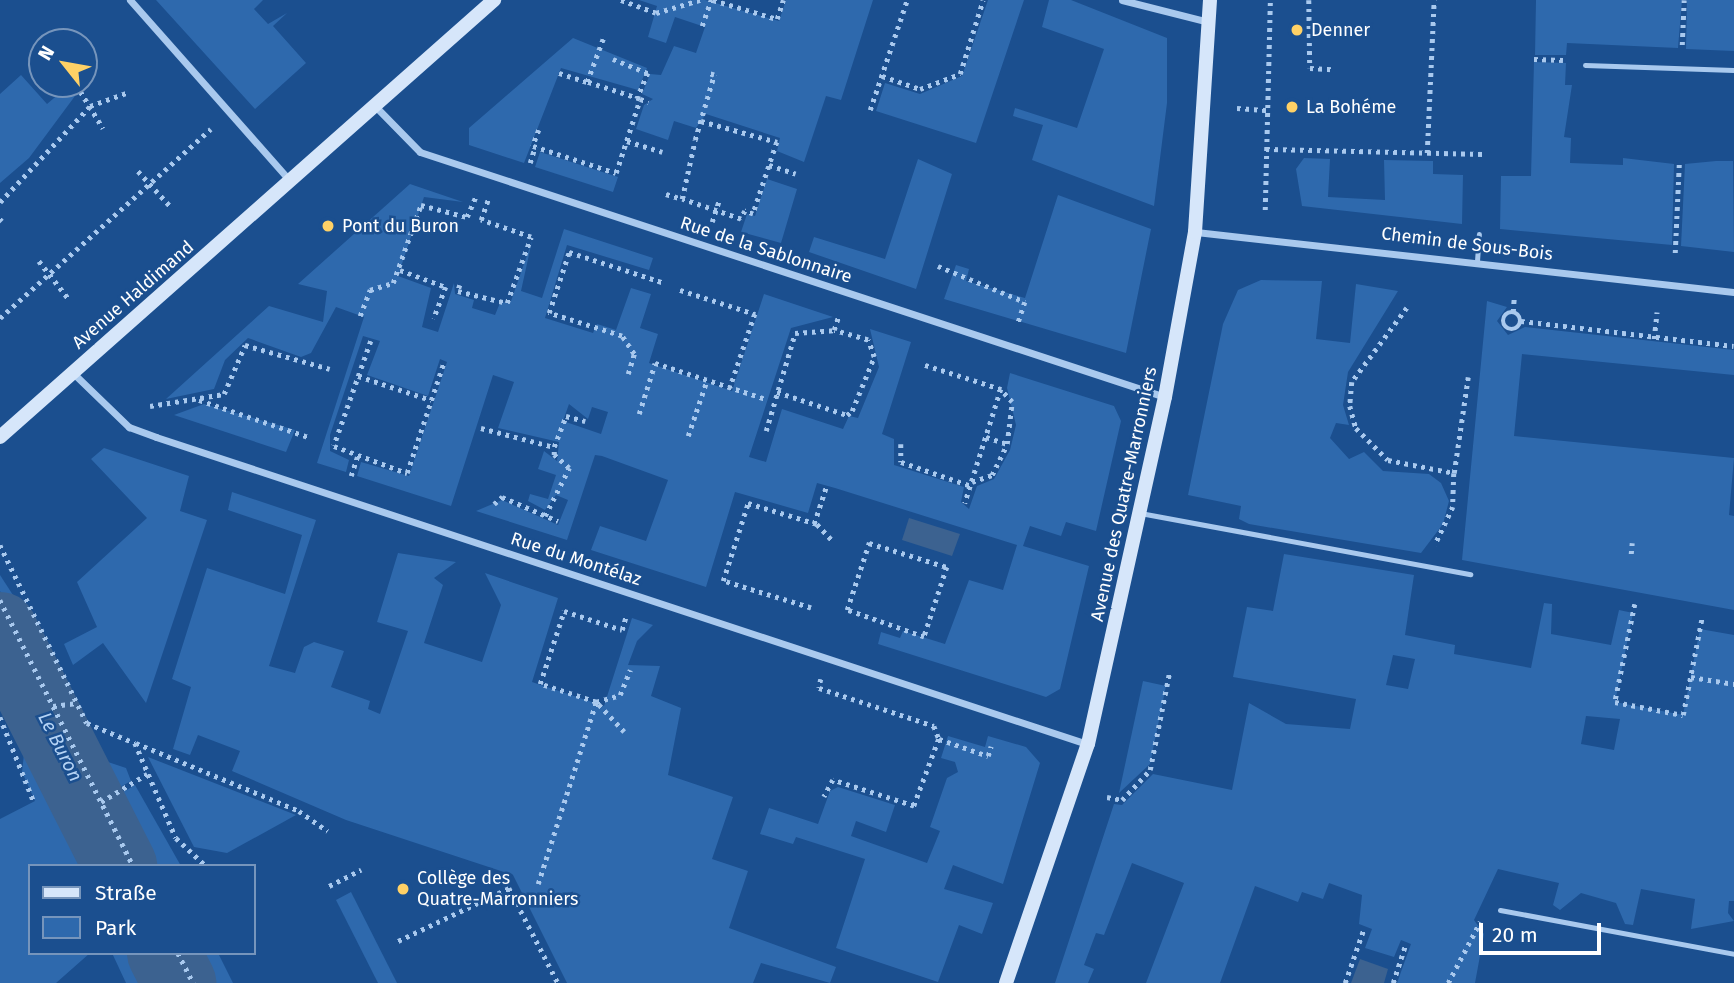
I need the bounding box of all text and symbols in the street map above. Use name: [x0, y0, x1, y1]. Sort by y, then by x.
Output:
place label: Denner: [1311, 19, 1370, 41]
marker: Denner: [1289, 22, 1305, 38]
north arrow: [28, 28, 98, 98]
text: N: [33, 42, 59, 64]
place label: La Bohéme: [1306, 96, 1396, 118]
marker: La Bohéme: [1284, 99, 1300, 115]
street label: Rue de la Sablonnaire: [677, 212, 855, 288]
place label: Pont du Buron: [342, 215, 459, 237]
marker: Pont du Buron: [320, 218, 336, 234]
street label: Chemin de Sous-Bois: [1380, 223, 1554, 265]
street label: Avenue Haldimand: [68, 236, 198, 354]
street label: Avenue des Quatre-Marronniers: [1086, 365, 1162, 623]
street label: Rue du Montélaz: [508, 528, 644, 590]
water label: Le Buron: [33, 709, 87, 785]
legend: [28, 864, 256, 955]
place label: Collège des Quatre-Marronniers: [417, 868, 578, 910]
text: Straße: [95, 880, 157, 906]
marker: Collège des Quatre-Marronniers: [395, 881, 411, 897]
scale bar: [1482, 909, 1604, 953]
text: Park: [95, 915, 136, 941]
text: 20 m: [1492, 922, 1538, 948]

